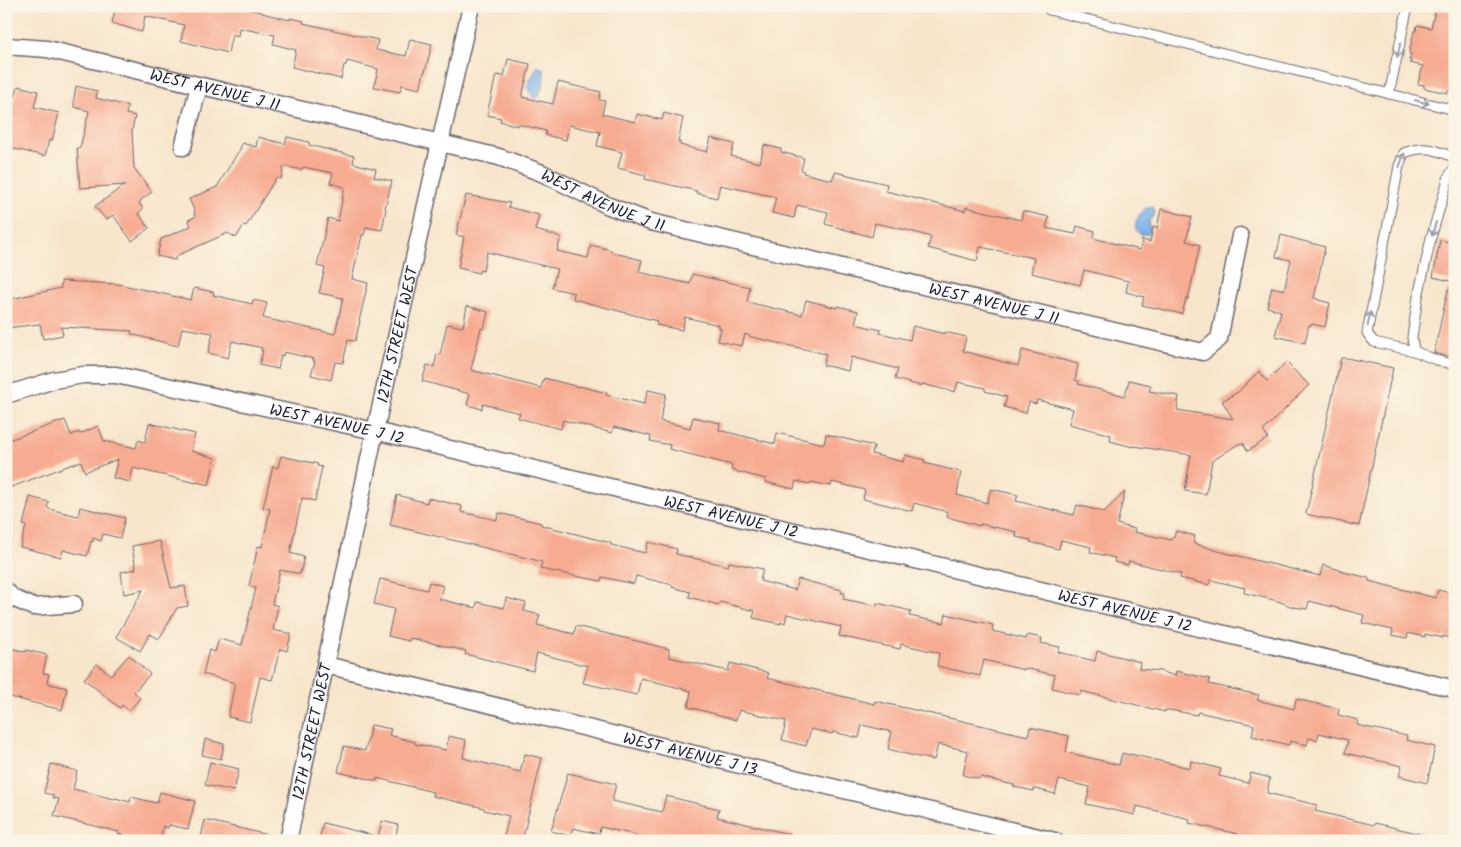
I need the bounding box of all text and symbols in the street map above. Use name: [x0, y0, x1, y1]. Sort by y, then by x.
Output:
one-way arrow: [1393, 41, 1403, 57]
street label: WEST AVENUE J 11: [147, 63, 282, 118]
one-way arrow: [1413, 98, 1429, 107]
one-way arrow: [1398, 153, 1407, 168]
street label: WEST AVENUE J 11: [536, 163, 667, 239]
one-way arrow: [1429, 221, 1438, 237]
street label: 12TH STREET WEST: [371, 263, 426, 406]
street label: WEST AVENUE J 11: [926, 277, 1062, 332]
one-way arrow: [1365, 311, 1375, 327]
street label: WEST AVENUE J 12: [267, 398, 407, 452]
street label: WEST AVENUE J 12: [661, 489, 801, 546]
street label: WEST AVENUE J 12: [1055, 584, 1195, 640]
street label: 12TH STREET WEST: [286, 660, 340, 802]
street label: WEST AVENUE J 13: [621, 726, 760, 783]

